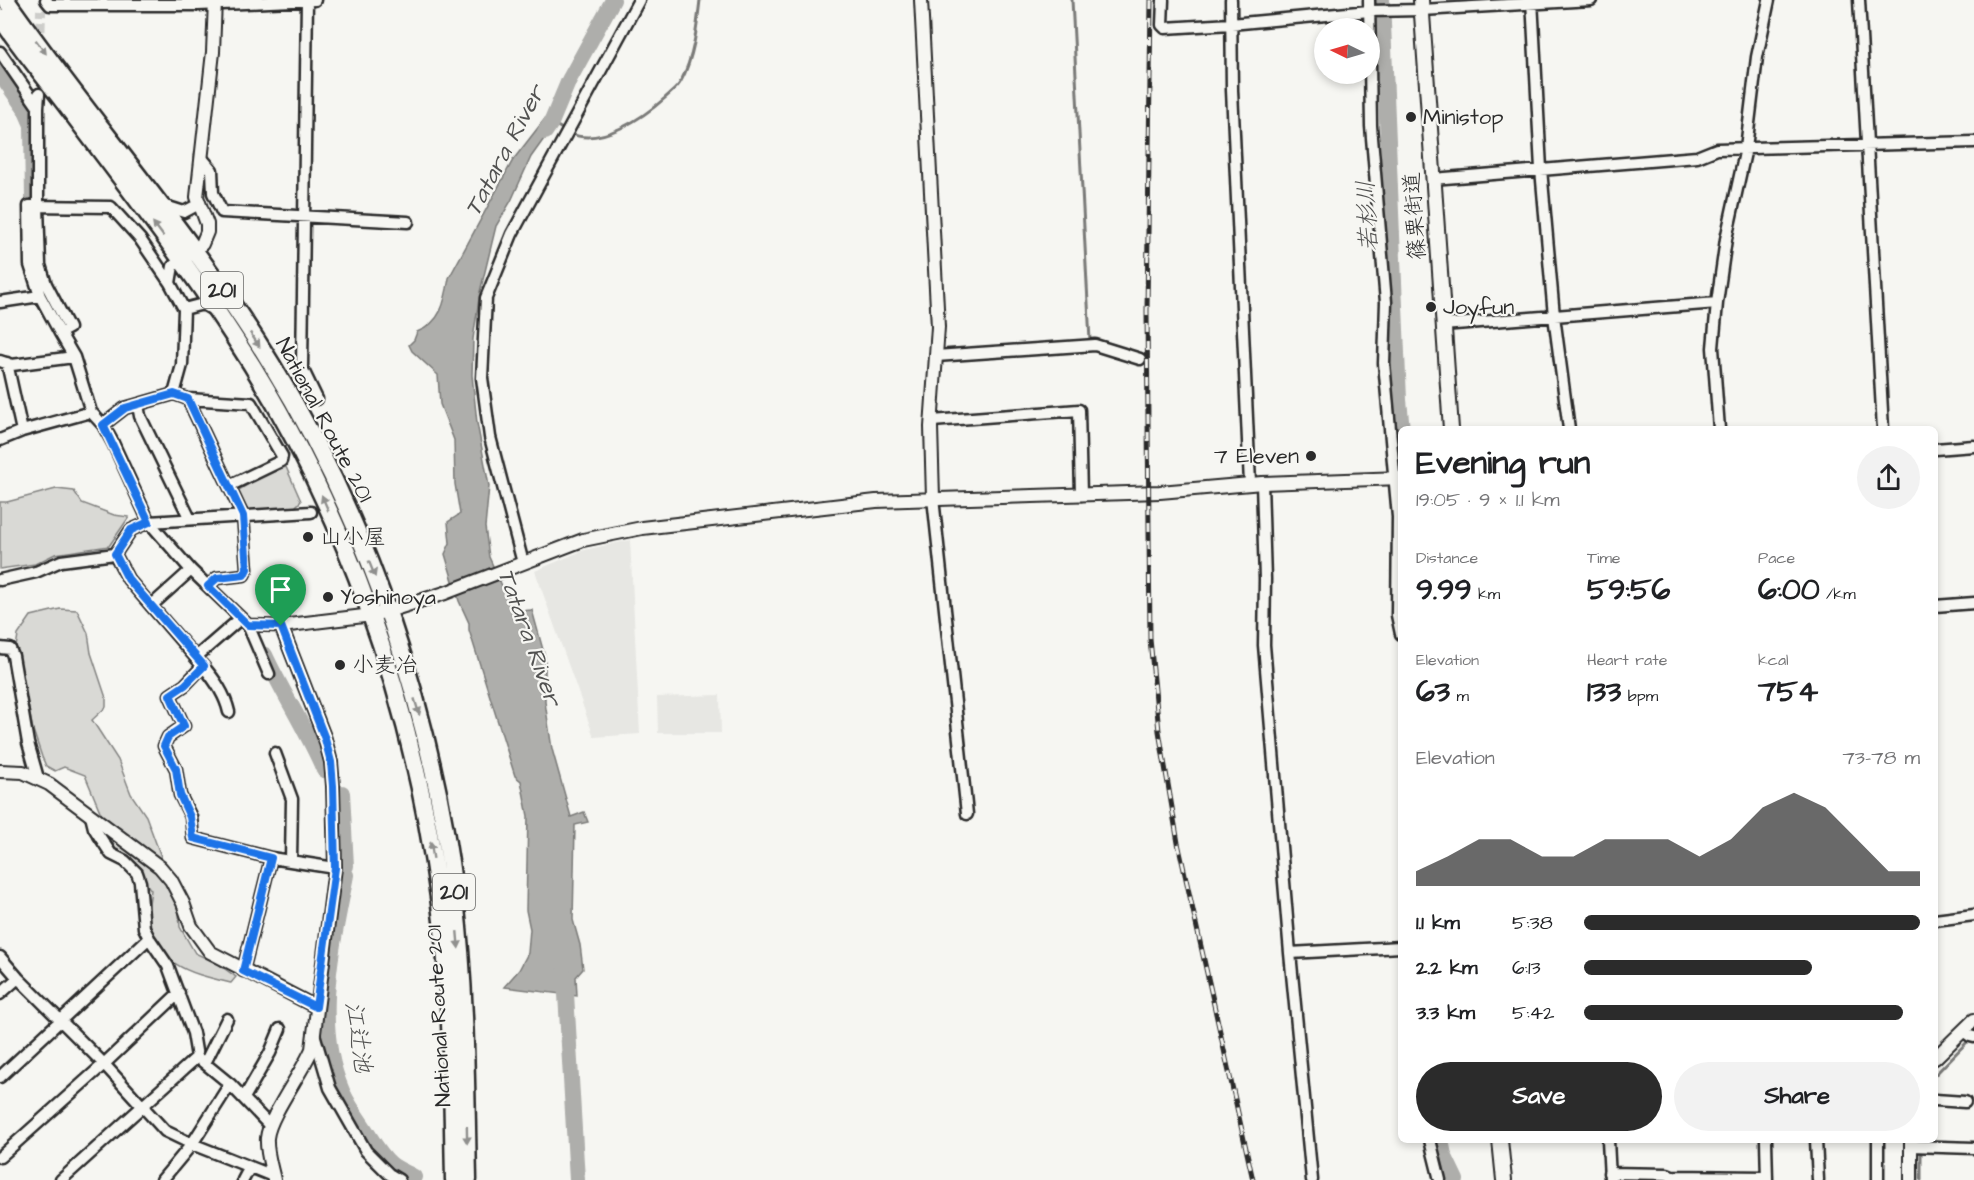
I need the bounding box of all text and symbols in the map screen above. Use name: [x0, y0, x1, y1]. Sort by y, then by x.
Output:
north arrow: [1314, 18, 1380, 84]
map controls: [1314, 18, 1380, 84]
one-way arrow: [34, 39, 47, 55]
water label: Tatara River: [456, 77, 555, 222]
place label: Ministop: [1423, 102, 1503, 133]
marker: Ministop: [1404, 110, 1418, 124]
street label: 篠栗街道: [1396, 171, 1434, 261]
water label: 若杉川: [1349, 179, 1387, 253]
one-way arrow: [153, 222, 165, 237]
road number: 201: [201, 272, 243, 308]
place label: Joyfun: [1443, 292, 1514, 324]
marker: Joyfun: [1424, 300, 1438, 314]
one-way arrow: [249, 331, 261, 347]
street label: National Route 201: [268, 332, 381, 508]
text: Evening run: [1416, 440, 1590, 486]
place label: 7 Eleven: [1214, 441, 1299, 472]
button: share: [1857, 446, 1920, 509]
marker: 7 Eleven: [1304, 449, 1318, 463]
text: 19:05 · 9 × 1.1 km: [1416, 486, 1560, 514]
one-way arrow: [320, 494, 329, 512]
place label: 山小屋: [320, 522, 386, 553]
marker: 山小屋: [301, 530, 315, 544]
text: Distance: [1416, 547, 1478, 569]
text: Time: [1587, 547, 1621, 569]
text: Pace: [1758, 547, 1795, 569]
one-way arrow: [367, 561, 377, 579]
pin: [255, 564, 306, 626]
water label: Tatara River: [488, 564, 570, 713]
text: 9.99: [1416, 569, 1471, 611]
text: 59:56: [1587, 569, 1670, 611]
text: 6:00: [1758, 569, 1820, 611]
icon: arrive: [264, 573, 297, 606]
place label: Yoshinoya: [340, 582, 436, 614]
text: km: [1471, 583, 1500, 605]
text: /km: [1820, 583, 1856, 605]
marker: Yoshinoya: [321, 590, 335, 604]
text: Elevation: [1416, 649, 1479, 671]
text: Heart rate: [1587, 649, 1667, 671]
text: kcal: [1758, 649, 1789, 671]
place label: 小麦冶: [352, 650, 418, 681]
marker: 小麦冶: [333, 658, 347, 672]
text: 63: [1416, 671, 1450, 713]
text: 133: [1587, 671, 1621, 713]
text: 754: [1758, 671, 1818, 713]
text: m: [1450, 685, 1469, 707]
text: bpm: [1621, 685, 1658, 707]
one-way arrow: [413, 698, 422, 716]
text: Elevation: [1416, 744, 1495, 772]
text: 73–78 m: [1842, 744, 1920, 772]
one-way arrow: [427, 840, 436, 859]
road number: 201: [433, 874, 475, 910]
text: 1.1 km: [1416, 909, 1460, 937]
text: 5:38: [1512, 909, 1553, 937]
street label: National Route 201: [419, 924, 459, 1108]
one-way arrow: [453, 931, 463, 950]
text: 2.2 km: [1416, 954, 1478, 982]
text: 6:13: [1512, 954, 1541, 982]
water label: 江辻池: [336, 999, 380, 1076]
text: 3.3 km: [1416, 999, 1475, 1027]
text: 5:42: [1512, 999, 1555, 1027]
button: Save: [1416, 1062, 1662, 1131]
button: Share: [1674, 1062, 1920, 1131]
one-way arrow: [462, 1125, 472, 1144]

